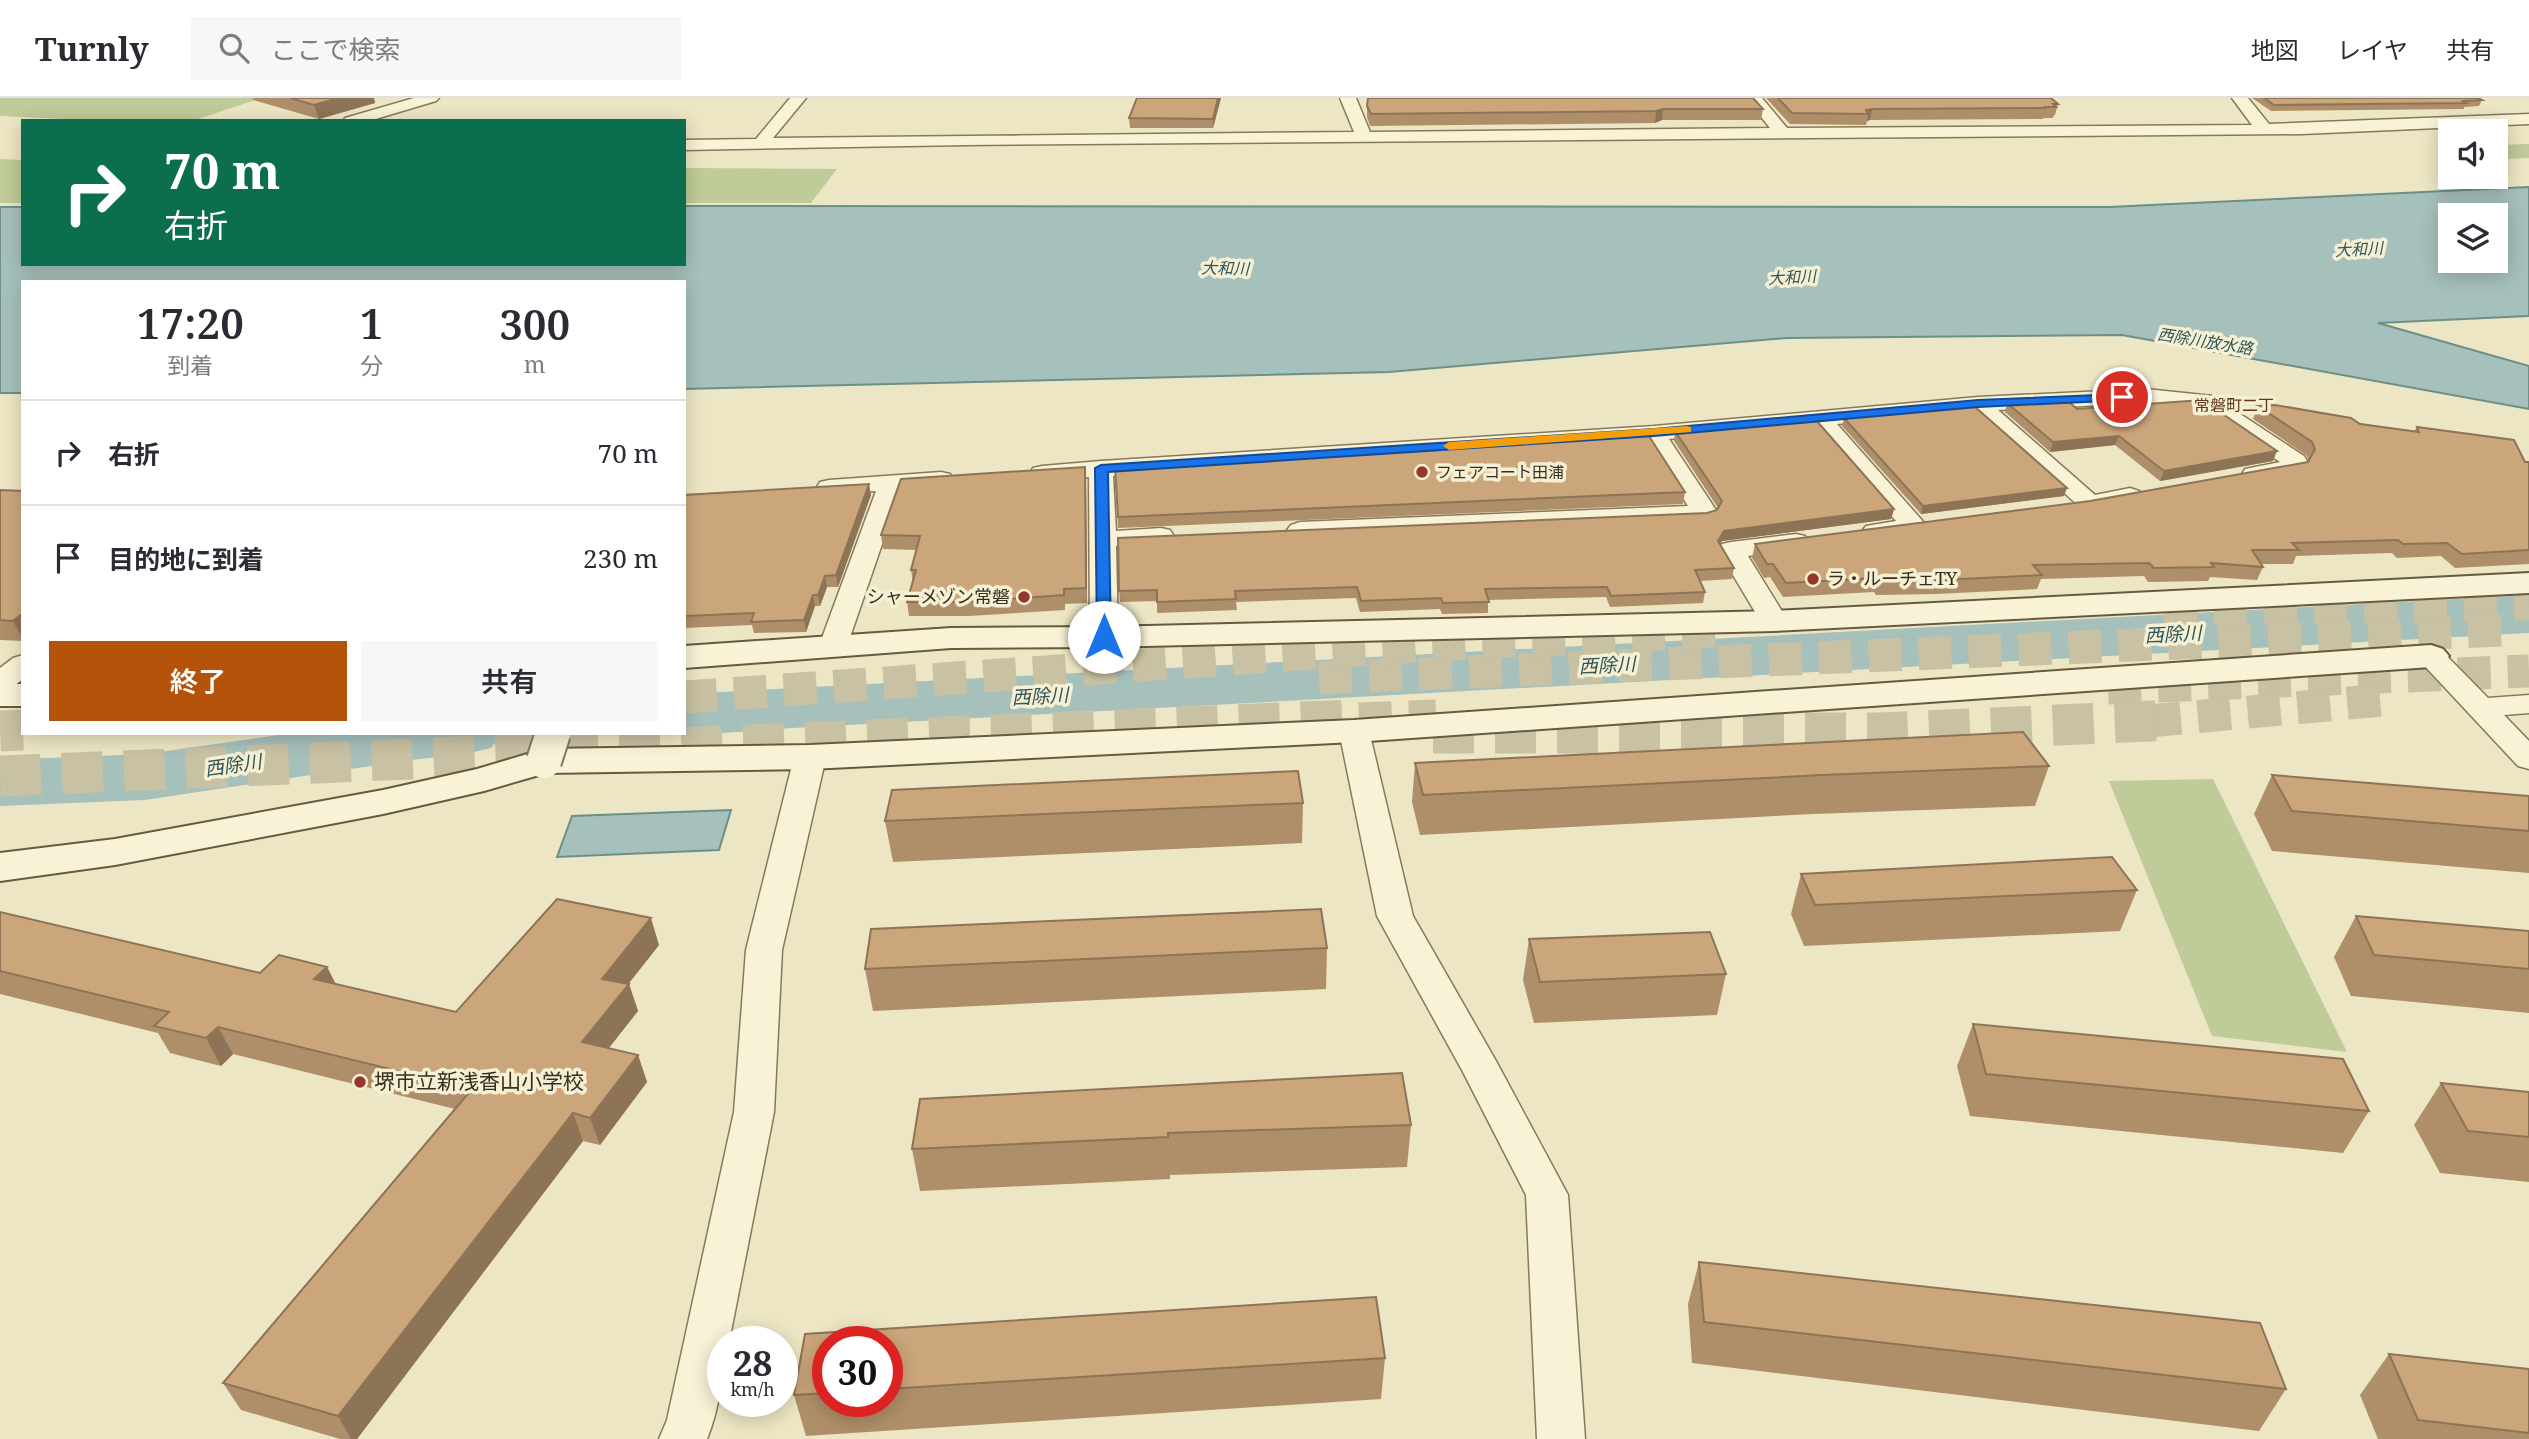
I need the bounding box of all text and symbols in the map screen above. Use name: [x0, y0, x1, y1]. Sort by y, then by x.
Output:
search box: [191, 17, 681, 80]
text: Turnly: [35, 26, 149, 71]
icon: search: [215, 29, 253, 67]
text: ここで検索: [271, 31, 401, 67]
text: 地図: [2251, 33, 2299, 66]
text: レイヤ: [2337, 33, 2408, 66]
text: 共有: [2446, 33, 2494, 66]
map controls: [2438, 119, 2508, 273]
button: sound: [2438, 119, 2508, 189]
text: 70 m: [164, 137, 280, 203]
icon: right: [49, 147, 140, 238]
text: 右折: [164, 203, 228, 246]
button: layers: [2438, 203, 2508, 273]
water label: 大和川: [2334, 237, 2386, 261]
water label: 大和川: [1201, 257, 1251, 279]
water label: 大和川: [1767, 265, 1819, 289]
text: 17:20: [137, 294, 244, 351]
text: 1: [360, 294, 383, 351]
text: 300: [499, 295, 570, 352]
water label: 西除川放水路: [2156, 323, 2256, 360]
text: m: [524, 348, 546, 380]
text: 到着: [167, 349, 213, 381]
text: 分: [360, 349, 383, 381]
pin: [2092, 367, 2152, 427]
icon: arrive: [2103, 378, 2141, 416]
district label: 常磐町二丁: [2194, 394, 2274, 416]
icon: right: [49, 434, 87, 472]
text: 70 m: [598, 435, 658, 471]
text: 右折: [108, 436, 160, 472]
place label: フェアコート田浦: [1436, 461, 1564, 483]
marker: フェアコート田浦: [1414, 464, 1430, 480]
icon: arrive: [49, 539, 87, 577]
text: 230 m: [583, 540, 658, 576]
text: 目的地に到着: [108, 541, 264, 577]
place label: ラ・ルーチェTY: [1827, 566, 1958, 590]
marker: ラ・ルーチェTY: [1805, 571, 1821, 587]
place label: シャーメゾン常磐: [867, 584, 1010, 608]
marker: シャーメゾン常磐: [1016, 589, 1032, 605]
position arrow: [1067, 600, 1141, 674]
water label: 西除川: [2144, 619, 2204, 648]
button: 終了: [49, 641, 347, 721]
button: 共有: [361, 641, 658, 721]
water label: 西除川: [1578, 650, 1638, 679]
water label: 西除川: [1011, 681, 1071, 710]
water label: 西除川: [203, 748, 265, 782]
place label: 堺市立新浅香山小学校: [374, 1067, 584, 1095]
marker: 堺市立新浅香山小学校: [352, 1074, 368, 1090]
speed limit sign: 30: [812, 1326, 903, 1417]
text: 28: [733, 1339, 772, 1386]
text: km/h: [730, 1377, 775, 1401]

